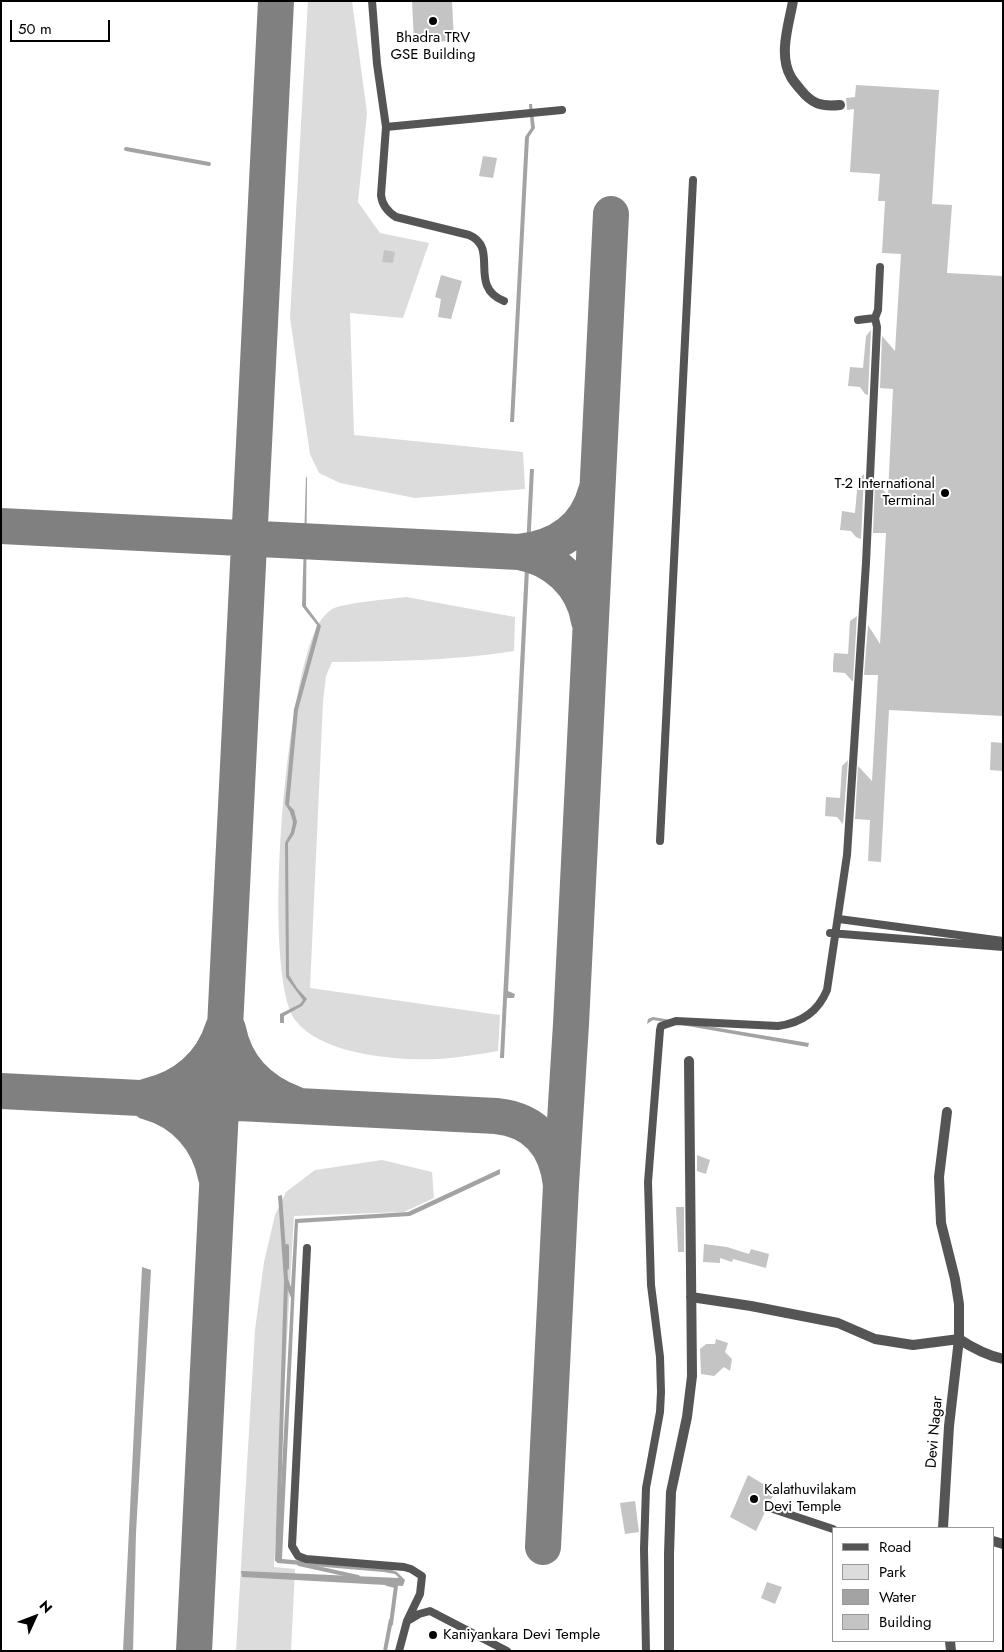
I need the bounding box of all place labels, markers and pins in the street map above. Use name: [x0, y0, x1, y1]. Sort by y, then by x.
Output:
marker: Bhadra TRV GSE Building: [427, 15, 439, 27]
place label: Bhadra TRV GSE Building: [390, 29, 476, 64]
place label: T-2 International Terminal: [835, 475, 935, 510]
marker: T-2 International Terminal: [939, 487, 951, 499]
place label: Kalathuvilakam Devi Temple: [764, 1481, 856, 1516]
marker: Kalathuvilakam Devi Temple: [748, 1493, 760, 1505]
place label: Kaniyankara Devi Temple: [443, 1626, 600, 1644]
marker: Kaniyankara Devi Temple: [427, 1629, 439, 1641]

